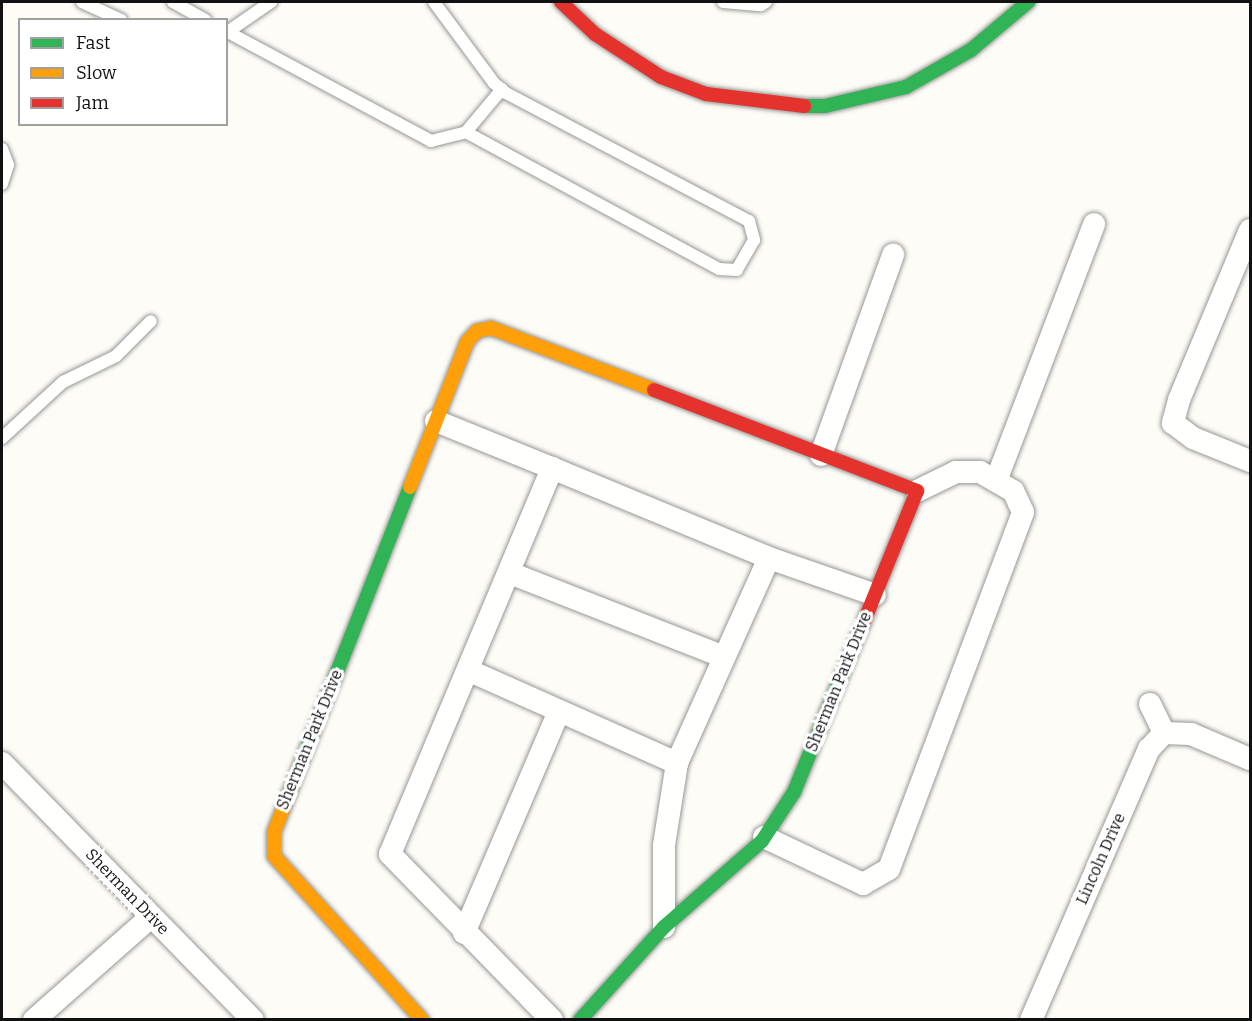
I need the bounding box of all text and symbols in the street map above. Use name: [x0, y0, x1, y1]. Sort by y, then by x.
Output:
legend: [18, 18, 228, 126]
text: Fast: [76, 32, 111, 54]
text: Slow: [76, 62, 116, 84]
text: Jam: [76, 92, 109, 114]
street label: Sherman Park Drive: [802, 609, 876, 755]
street label: Sherman Park Drive: [273, 667, 347, 813]
street label: Lincoln Drive: [1072, 810, 1130, 908]
street label: Sherman Drive: [81, 845, 173, 939]

